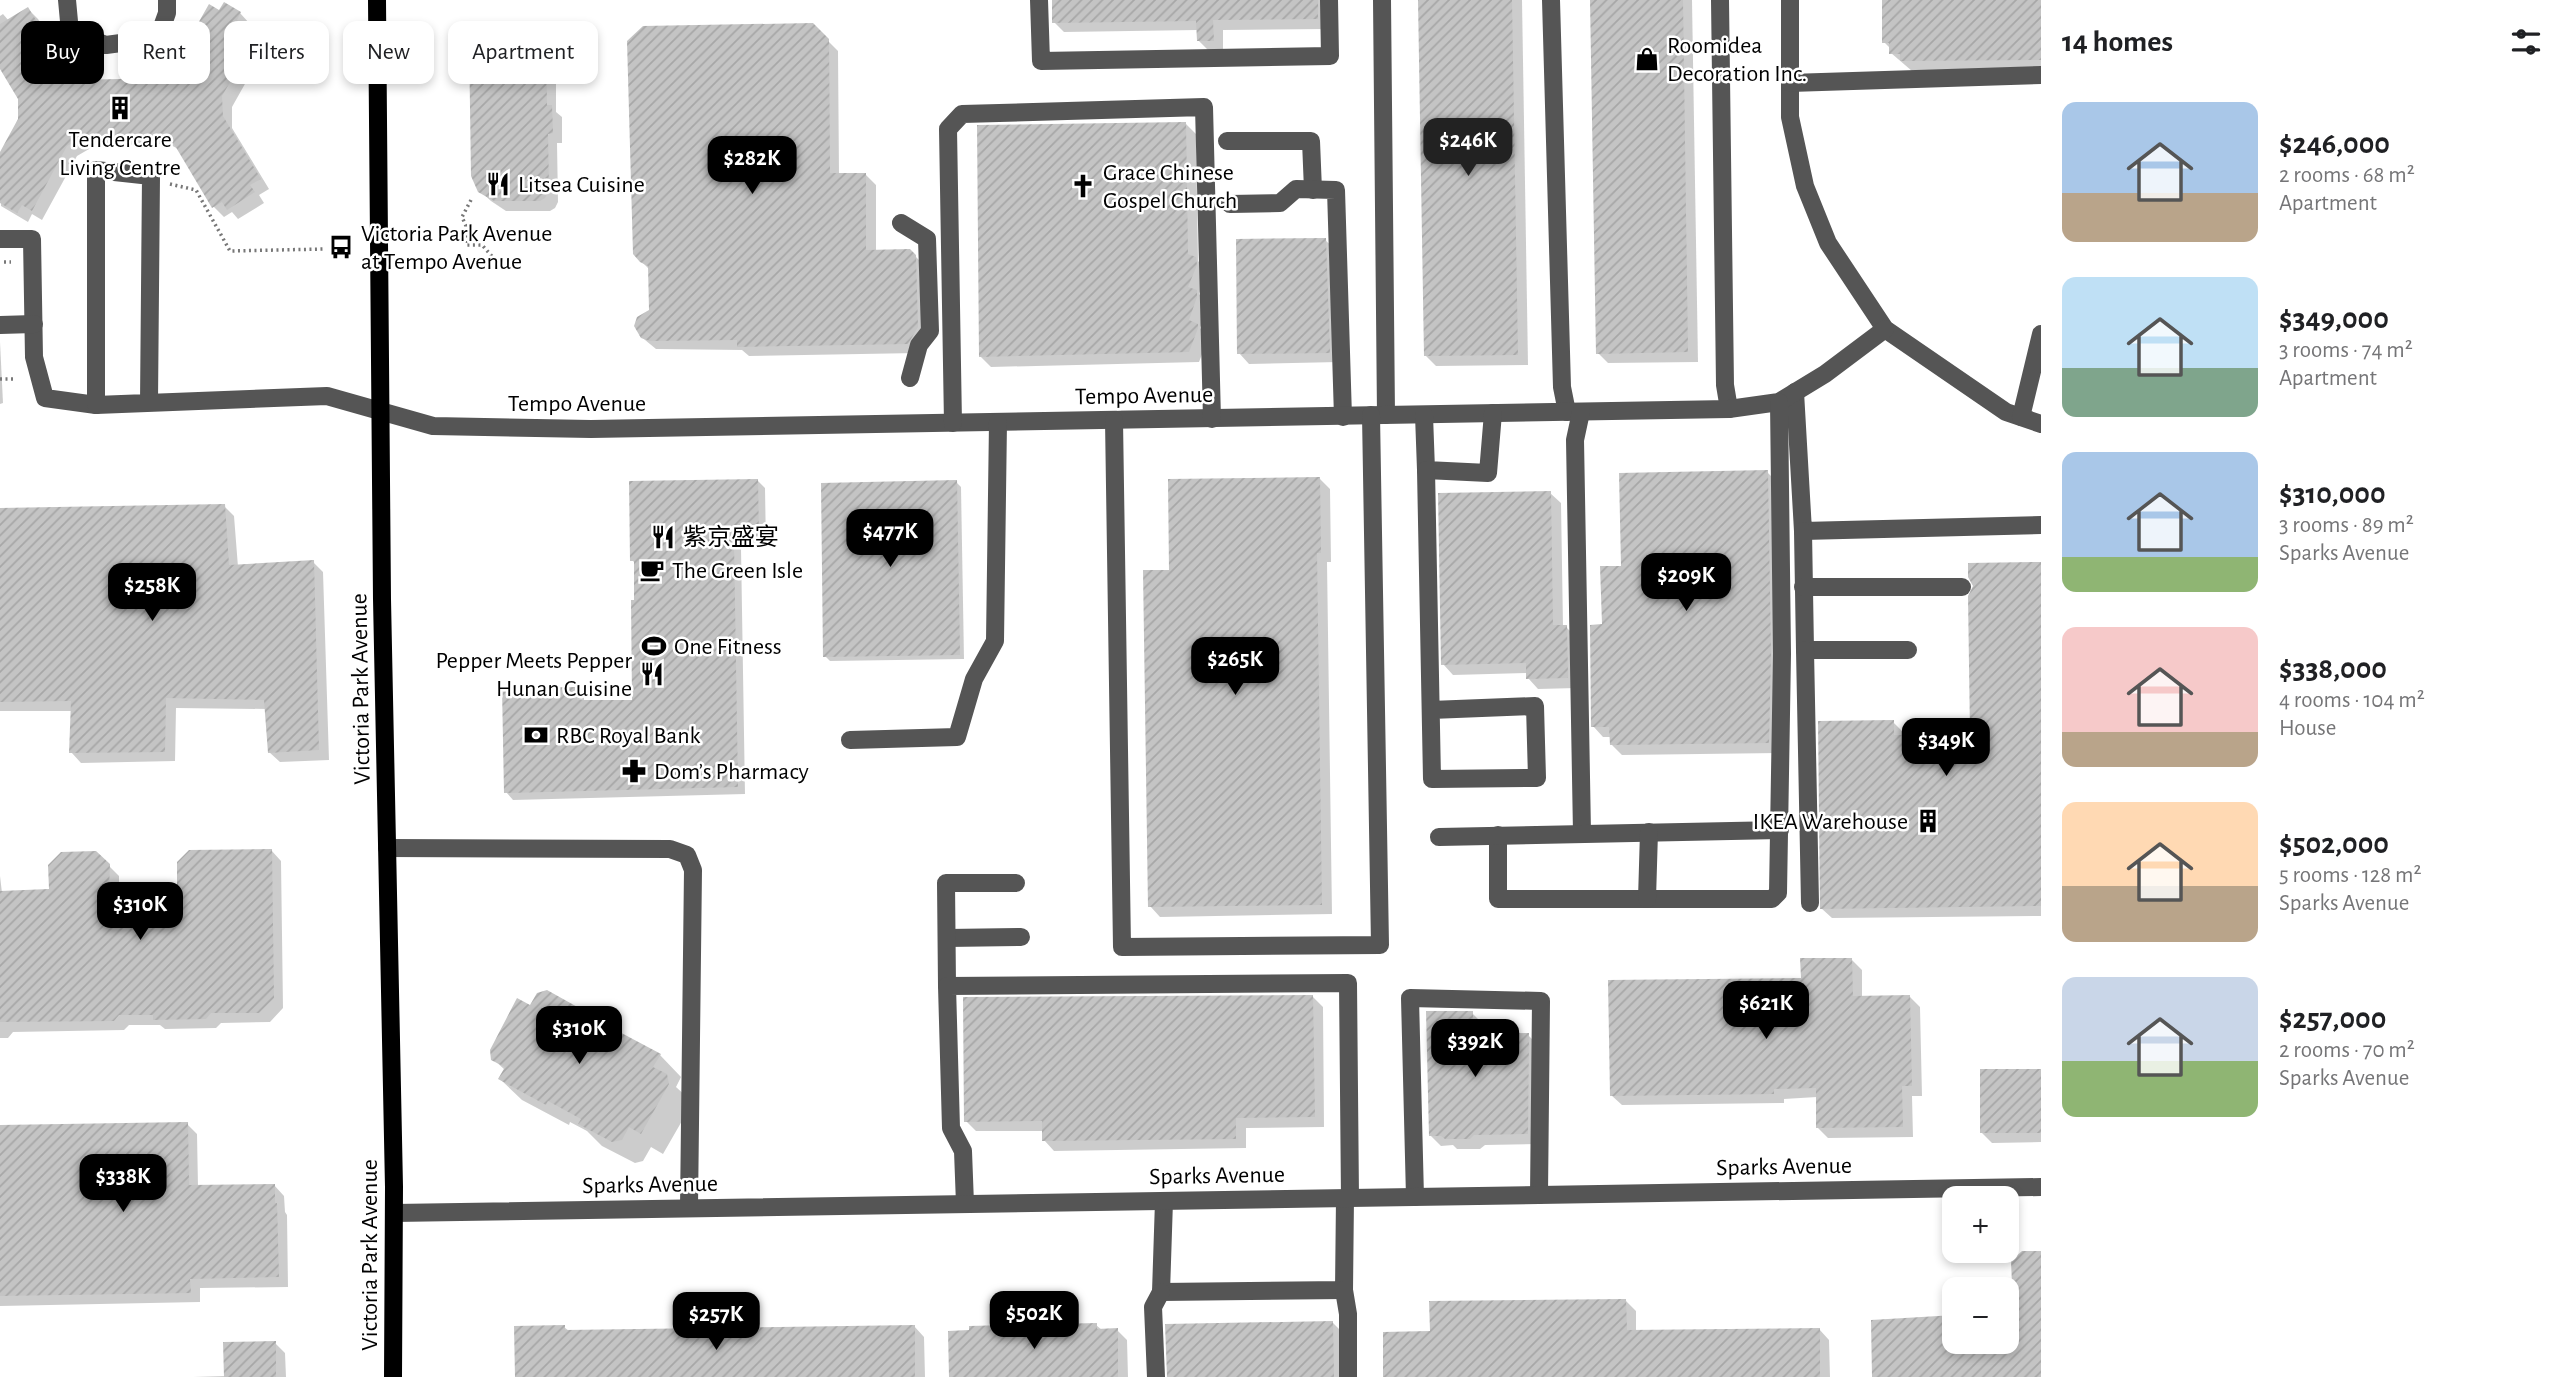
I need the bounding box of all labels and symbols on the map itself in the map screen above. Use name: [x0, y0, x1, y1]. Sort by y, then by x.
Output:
place label: Roomidea Decoration Inc.: [1667, 34, 1807, 86]
shop icon: Roomidea Decoration Inc.: [1633, 45, 1661, 73]
building icon: Tendercare Living Centre: [106, 94, 134, 122]
pin: $246K: [1419, 118, 1517, 178]
place label: Tendercare Living Centre: [59, 128, 181, 180]
pin: $282K: [703, 136, 801, 196]
place label: Grace Chinese Gospel Church: [1103, 161, 1237, 213]
restaurant icon: Litsea Cuisine: [484, 170, 512, 198]
church icon: Grace Chinese Gospel Church: [1069, 172, 1097, 200]
place label: Litsea Cuisine: [518, 173, 645, 197]
place label: Victoria Park Avenue at Tempo Avenue: [361, 222, 552, 274]
bus stop icon: Victoria Park Avenue at Tempo Avenue: [327, 233, 355, 261]
street label: Tempo Avenue: [1075, 383, 1213, 409]
street label: Tempo Avenue: [508, 392, 646, 416]
pin: $477K: [841, 510, 939, 569]
restaurant icon: 紫京盛宴: [649, 523, 677, 551]
place label: 紫京盛宴: [683, 524, 779, 550]
pin: $209K: [1637, 554, 1735, 613]
cafe icon: The Green Isle: [638, 556, 666, 584]
place label: The Green Isle: [672, 559, 803, 583]
pin: $258K: [103, 564, 201, 623]
street label: Victoria Park Avenue: [347, 593, 375, 785]
sports icon: One Fitness: [640, 632, 668, 660]
place label: One Fitness: [674, 635, 782, 659]
pin: $265K: [1186, 638, 1284, 697]
place label: Pepper Meets Pepper Hunan Cuisine: [435, 649, 632, 701]
restaurant icon: Pepper Meets Pepper Hunan Cuisine: [638, 660, 666, 688]
pin: $349K: [1897, 718, 1995, 778]
bank icon: RBC Royal Bank: [522, 721, 550, 749]
place label: RBC Royal Bank: [556, 724, 701, 748]
pharmacy icon: Dom’s Pharmacy: [620, 757, 648, 785]
place label: Dom’s Pharmacy: [654, 760, 809, 784]
building icon: IKEA Warehouse: [1914, 807, 1942, 835]
place label: IKEA Warehouse: [1753, 810, 1908, 834]
pin: $310K: [91, 883, 189, 942]
pin: $621K: [1717, 982, 1815, 1041]
pin: $310K: [530, 1006, 628, 1066]
pin: $392K: [1426, 1020, 1524, 1079]
pin: $338K: [74, 1154, 172, 1214]
street label: Sparks Avenue: [1716, 1154, 1852, 1180]
street label: Victoria Park Avenue: [358, 1159, 382, 1351]
street label: Sparks Avenue: [1149, 1163, 1285, 1189]
street label: Sparks Avenue: [582, 1172, 718, 1198]
pin: $257K: [667, 1292, 765, 1352]
pin: $502K: [985, 1292, 1083, 1351]

